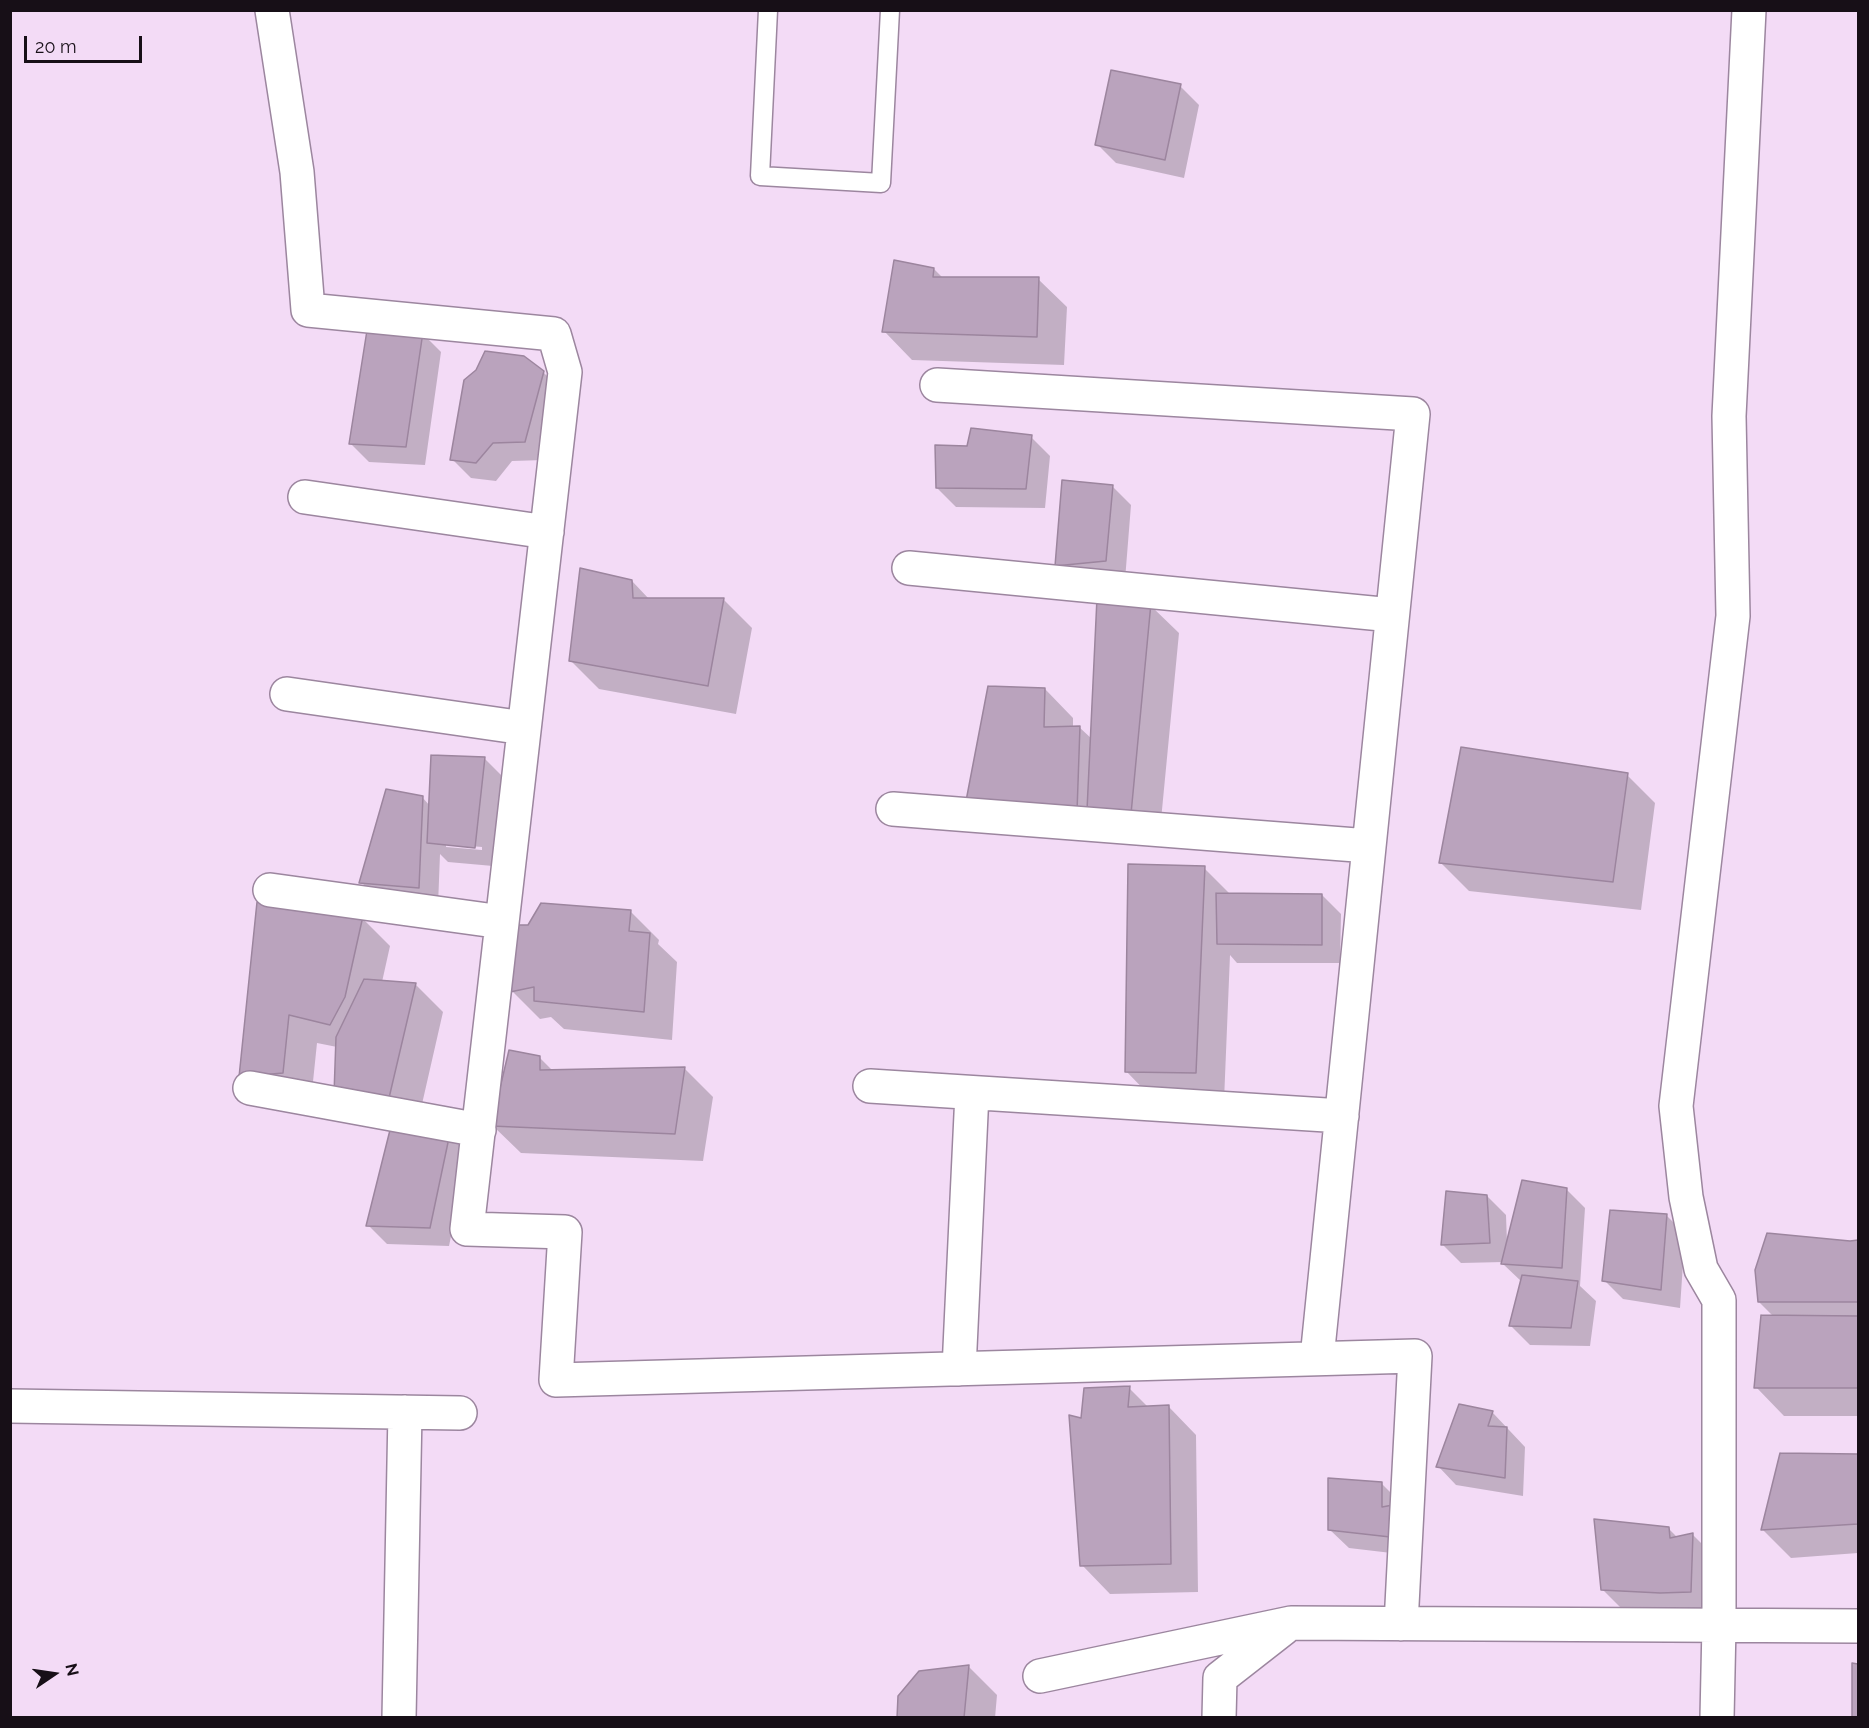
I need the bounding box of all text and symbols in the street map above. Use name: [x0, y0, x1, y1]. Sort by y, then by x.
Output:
scale bar: [27, 24, 146, 62]
text: 20 m: [35, 36, 77, 57]
north arrow: [24, 1644, 84, 1704]
text: N: [61, 1662, 83, 1678]

